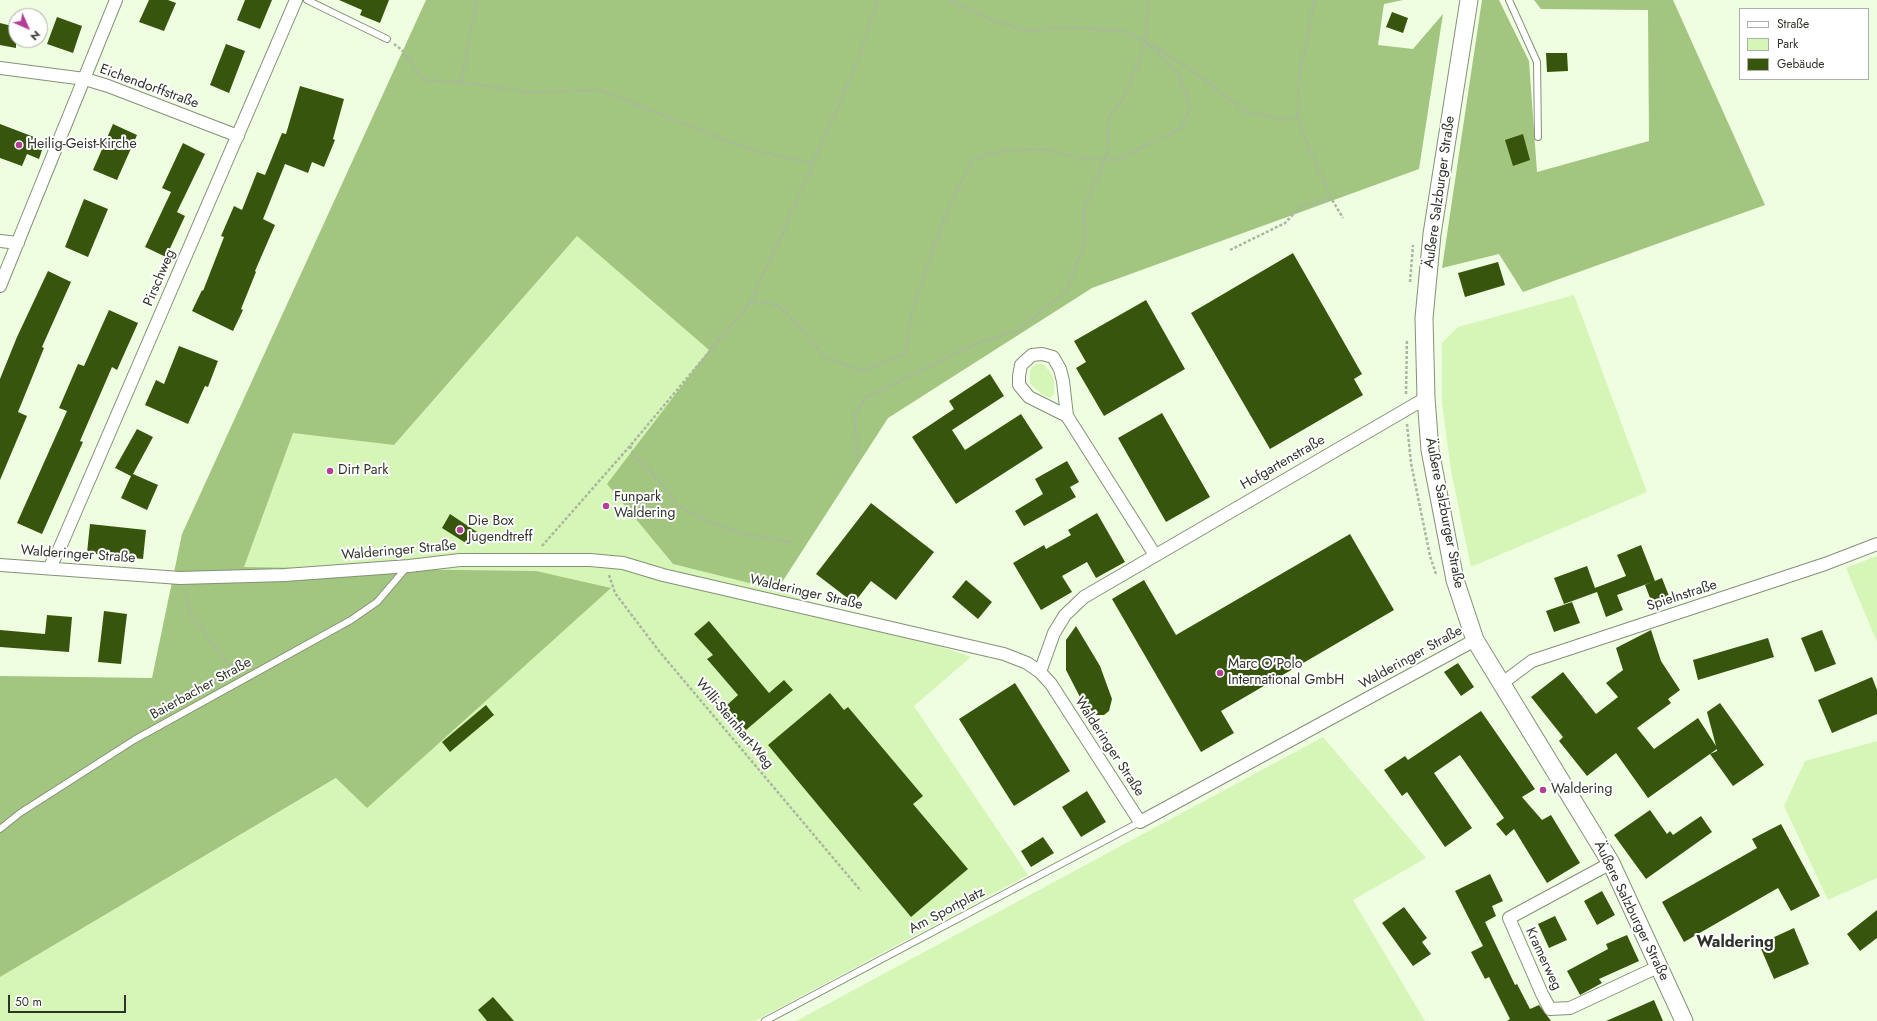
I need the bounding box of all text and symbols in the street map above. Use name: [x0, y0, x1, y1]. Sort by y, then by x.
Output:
north arrow: [8, 8, 48, 48]
legend: [1739, 8, 1869, 80]
text: Straße: [1777, 15, 1809, 33]
text: N: [27, 27, 45, 45]
text: Park: [1777, 35, 1798, 53]
text: Gebäude: [1777, 55, 1824, 73]
street label: Eichendorffstraße: [97, 61, 201, 113]
street label: Äußere Salzburger Straße: [1421, 115, 1459, 269]
place label: Heilig-Geist-Kirche: [27, 137, 137, 153]
marker: Heilig-Geist-Kirche: [14, 140, 24, 150]
street label: Pirschweg: [141, 247, 179, 309]
street label: Hofgartenstraße: [1238, 432, 1328, 494]
street label: Äußere Salzburger Straße: [1421, 436, 1467, 590]
place label: Dirt Park: [338, 463, 388, 479]
marker: Dirt Park: [325, 466, 335, 476]
place label: Funpark Waldering: [614, 490, 675, 522]
marker: Funpark Waldering: [601, 501, 611, 511]
place label: Die Box Jugendtreff: [468, 514, 532, 546]
marker: Die Box Jugendtreff: [455, 525, 465, 535]
street label: Walderinger Straße: [341, 538, 457, 564]
street label: Walderinger Straße: [20, 543, 136, 567]
street label: Walderinger Straße: [748, 572, 864, 614]
street label: Spielnstraße: [1645, 577, 1719, 615]
street label: Walderinger Straße: [1357, 623, 1465, 693]
street label: Baierbacher Straße: [148, 654, 254, 724]
place label: Marc O'Polo International GmbH: [1228, 657, 1344, 690]
marker: Marc O'Polo International GmbH: [1215, 668, 1225, 678]
street label: Willi-Steinhart-Weg: [691, 675, 777, 773]
street label: Walderinger Straße: [1071, 694, 1147, 800]
place label: Waldering: [1551, 782, 1612, 798]
marker: Waldering: [1538, 785, 1548, 795]
street label: Äußere Salzburger Straße: [1590, 838, 1672, 984]
street label: Am Sportplatz: [906, 884, 988, 938]
street label: Kramerweg: [1521, 925, 1565, 993]
district label: Waldering: [1696, 933, 1774, 953]
scale bar: [10, 987, 128, 1013]
text: 50 m: [15, 993, 42, 1011]

